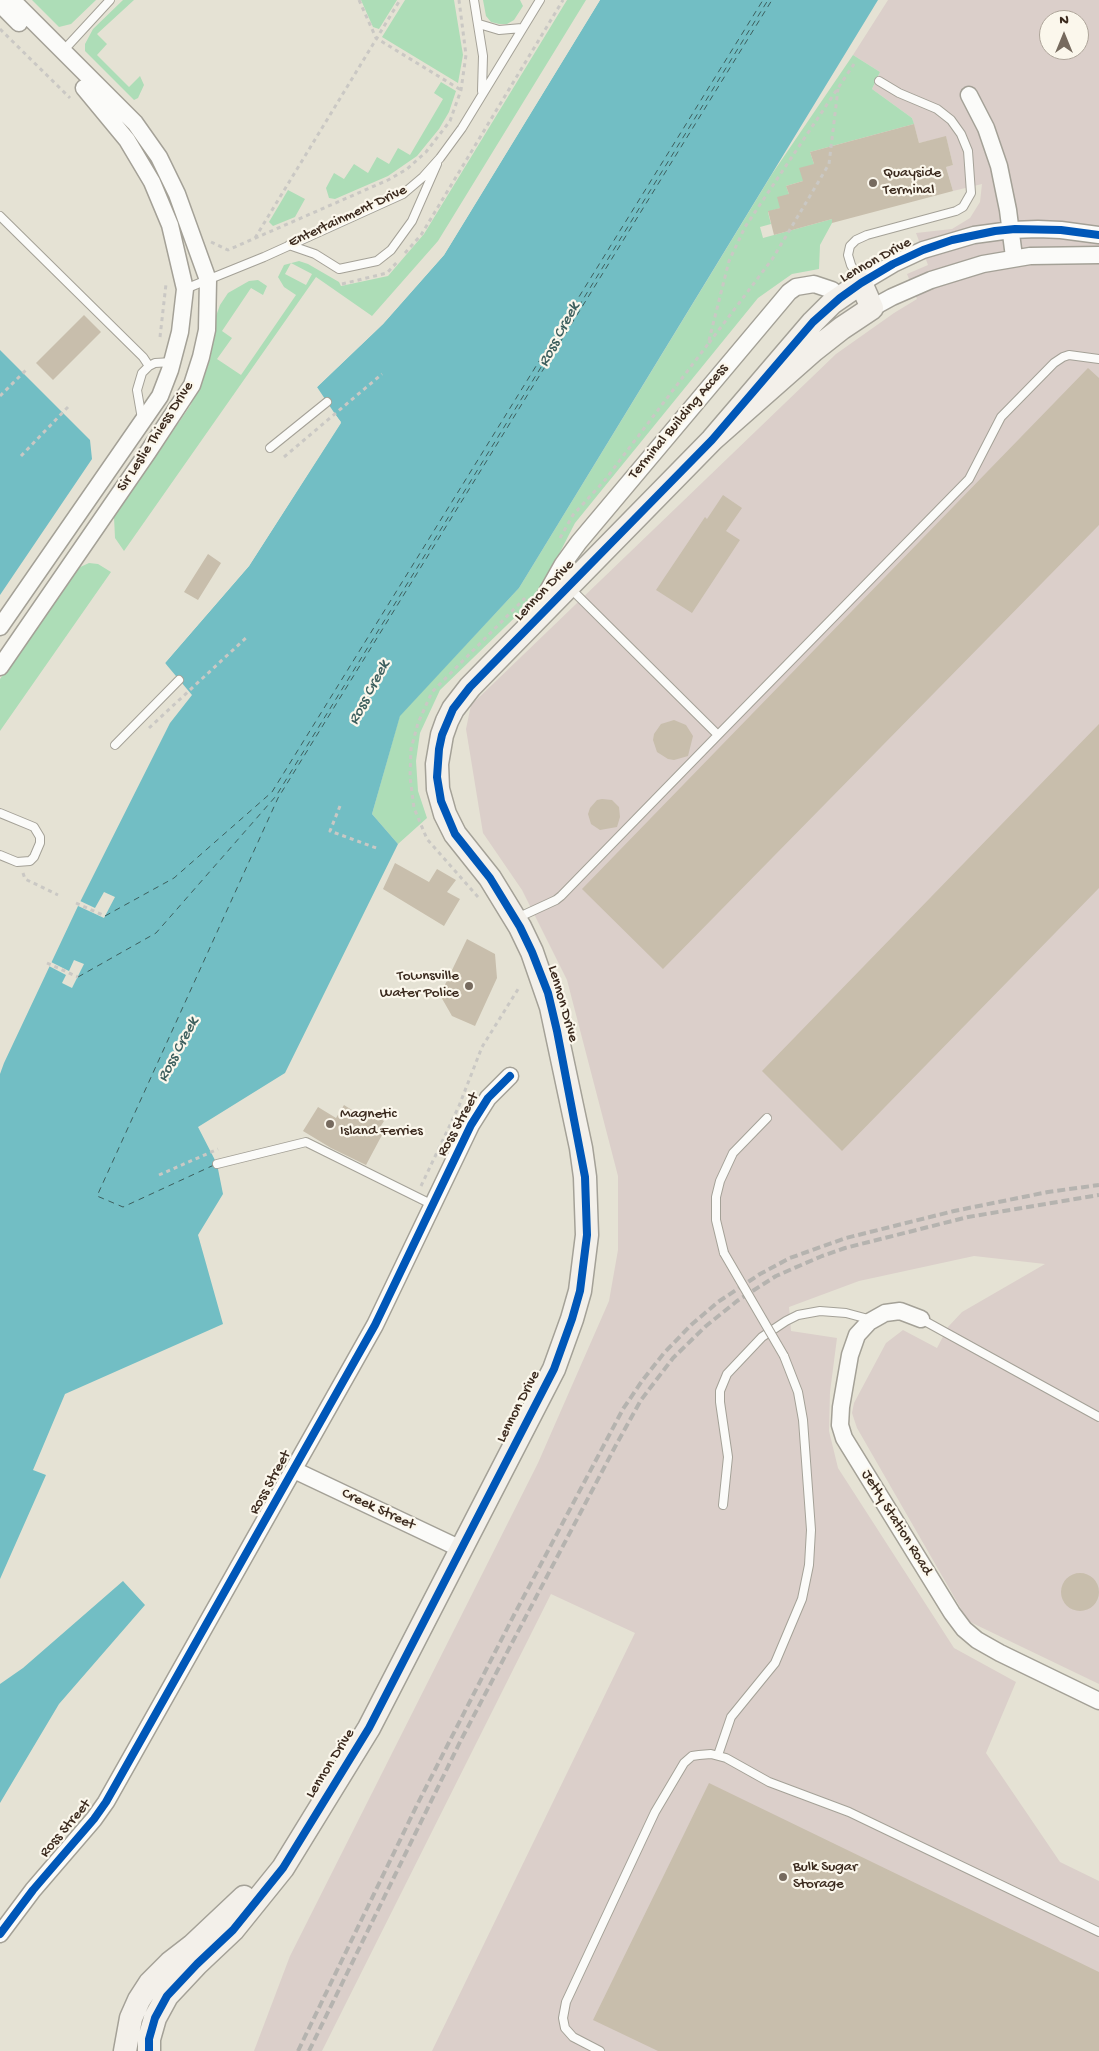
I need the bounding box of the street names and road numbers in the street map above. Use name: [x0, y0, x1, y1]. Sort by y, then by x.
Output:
street label: Entertainment Drive: [286, 182, 410, 252]
street label: Lennon Drive: [837, 234, 915, 288]
street label: Terminal Building Access: [625, 361, 733, 483]
street label: Sir Leslie Thiess Drive: [114, 379, 198, 495]
street label: Lennon Drive: [511, 556, 579, 626]
street label: Lennon Drive: [543, 964, 581, 1044]
street label: Ross Street: [434, 1090, 484, 1160]
street label: Lennon Drive: [493, 1368, 545, 1446]
street label: Ross Street: [246, 1448, 296, 1518]
street label: Jetty Station Road: [856, 1467, 936, 1579]
street label: Creek Street: [338, 1485, 418, 1535]
street label: Lennon Drive: [303, 1726, 359, 1802]
street label: Ross Street: [37, 1796, 95, 1862]

